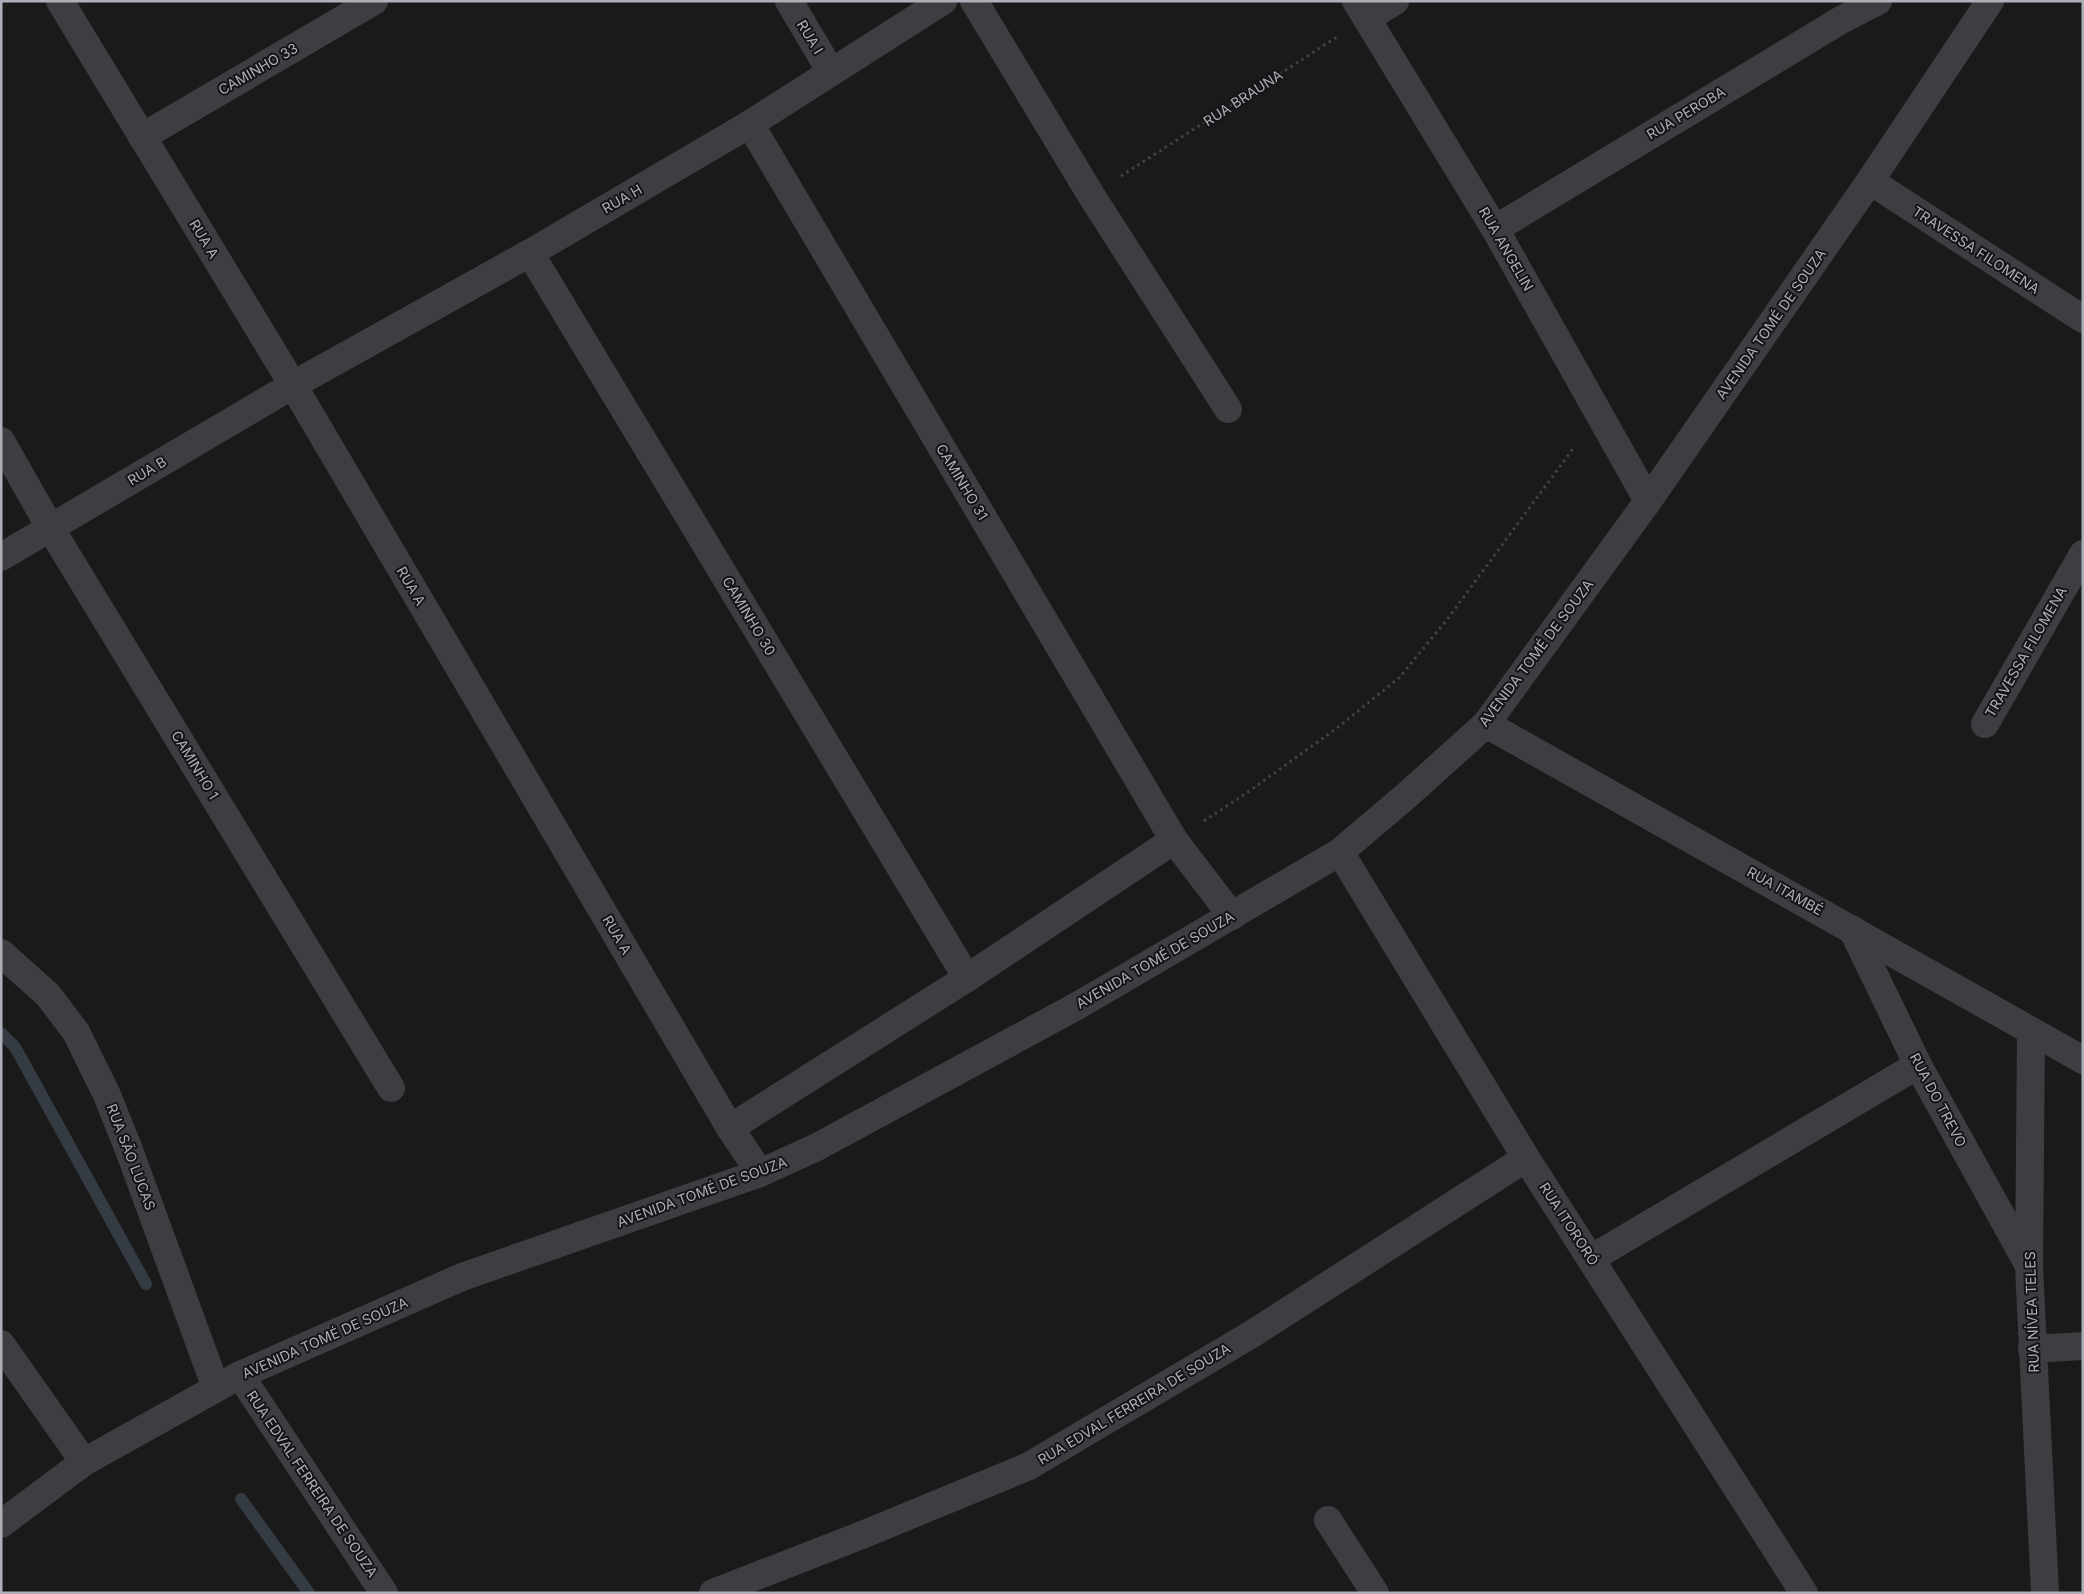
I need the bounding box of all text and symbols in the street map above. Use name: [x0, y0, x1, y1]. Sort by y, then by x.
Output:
street label: RUA I: [794, 17, 827, 57]
street label: CAMINHO 33: [215, 39, 301, 98]
street label: RUA BRAUNA: [1200, 66, 1286, 129]
street label: RUA PEROBA: [1643, 82, 1728, 143]
street label: RUA H: [599, 180, 645, 217]
street label: TRAVESSA FILOMENA: [1910, 202, 2043, 297]
street label: RUA ANGELIN: [1476, 204, 1537, 294]
street label: RUA A: [186, 216, 223, 262]
street label: AVENIDA TOMÉ DE SOUZA: [1712, 245, 1829, 402]
street label: CAMINHO 31: [933, 441, 992, 523]
street label: RUA B: [124, 452, 169, 489]
street label: RUA A: [393, 563, 430, 609]
street label: CAMINHO 30: [719, 573, 780, 658]
street label: AVENIDA TOMÉ DE SOUZA: [1475, 576, 1597, 730]
street label: TRAVESSA FILOMENA: [1981, 583, 2070, 720]
street label: CAMINHO 1: [168, 727, 223, 802]
street label: RUA ITAMBÉ: [1744, 863, 1826, 918]
street label: AVENIDA TOMÉ DE SOUZA: [1073, 907, 1237, 1012]
street label: RUA A: [599, 912, 636, 958]
street label: RUA DO TREVO: [1907, 1050, 1970, 1150]
street label: RUA SÃO LUCAS: [103, 1101, 160, 1212]
street label: AVENIDA TOMÉ DE SOUZA: [615, 1153, 789, 1230]
street label: RUA ITORORÓ: [1536, 1179, 1602, 1268]
street label: RUA NÍVEA TELES: [2021, 1251, 2042, 1373]
street label: AVENIDA TOMÉ DE SOUZA: [239, 1293, 411, 1382]
street label: RUA EDVAL FERREIRA DE SOUZA: [1034, 1339, 1233, 1468]
street label: RUA EDVAL FERREIRA DE SOUZA: [243, 1387, 382, 1581]

